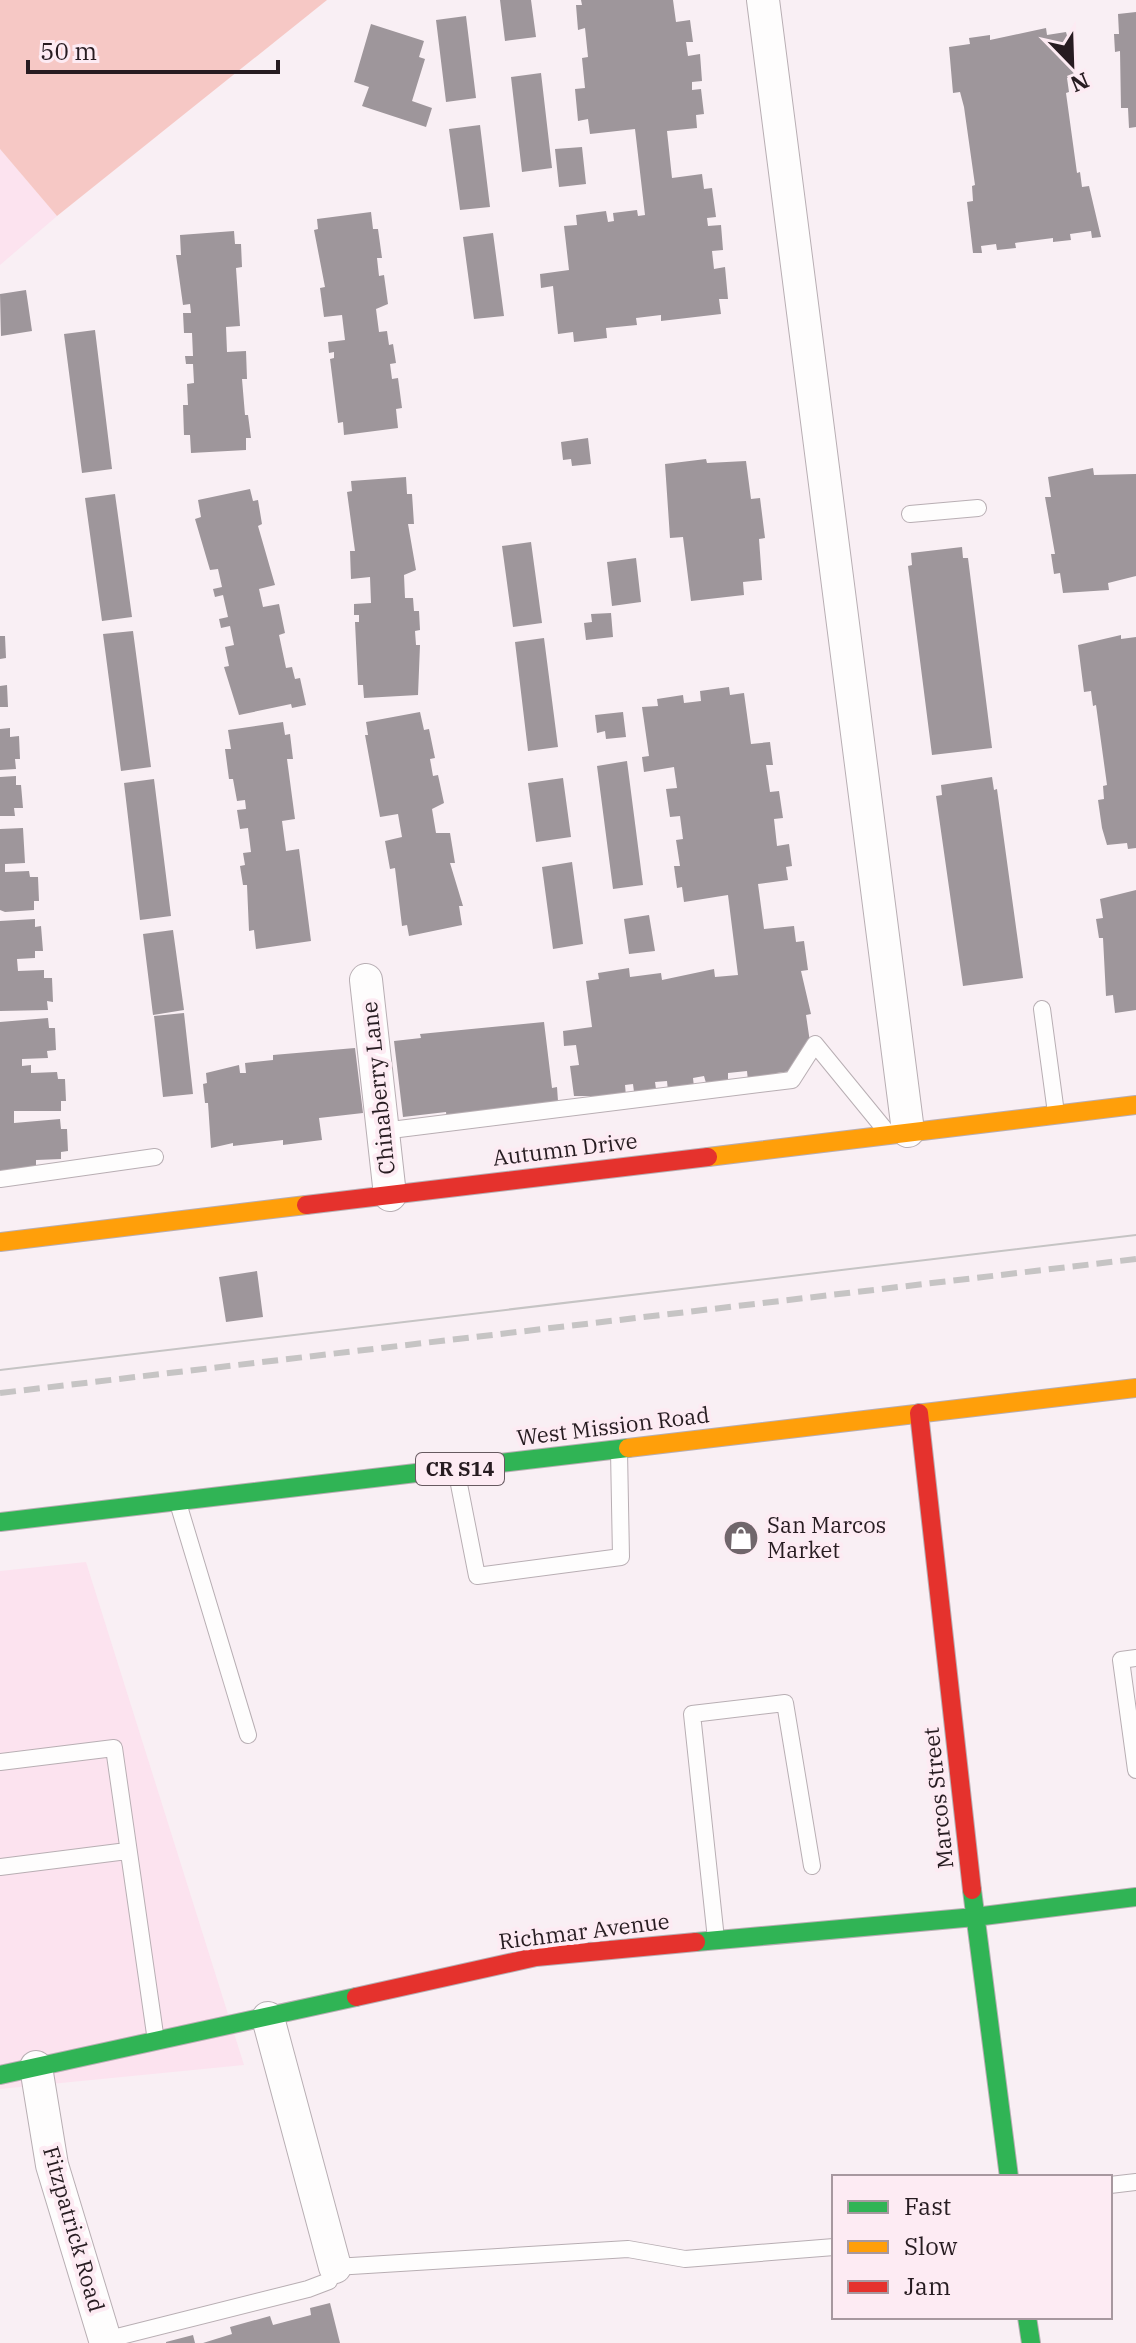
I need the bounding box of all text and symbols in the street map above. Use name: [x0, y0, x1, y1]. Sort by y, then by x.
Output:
scale bar: [28, 24, 278, 74]
north arrow: [1032, 24, 1112, 104]
text: 50 m: [40, 35, 97, 67]
text: N: [1066, 66, 1094, 100]
street label: Chinaberry Lane: [354, 1000, 401, 1176]
street label: Autumn Drive: [491, 1125, 639, 1172]
street label: West Mission Road: [515, 1399, 711, 1452]
road number: CR S14: [416, 1453, 504, 1485]
place label: San Marcos Market: [767, 1510, 886, 1564]
shop icon: San Marcos Market: [722, 1519, 760, 1557]
street label: Marcos Street: [916, 1726, 959, 1870]
street label: Richmar Avenue: [497, 1906, 671, 1955]
street label: Fitzpatrick Road: [37, 2143, 112, 2315]
legend: [832, 2175, 1112, 2319]
text: Fast: [904, 2190, 951, 2222]
text: Slow: [904, 2230, 958, 2262]
text: Jam: [904, 2270, 951, 2302]

